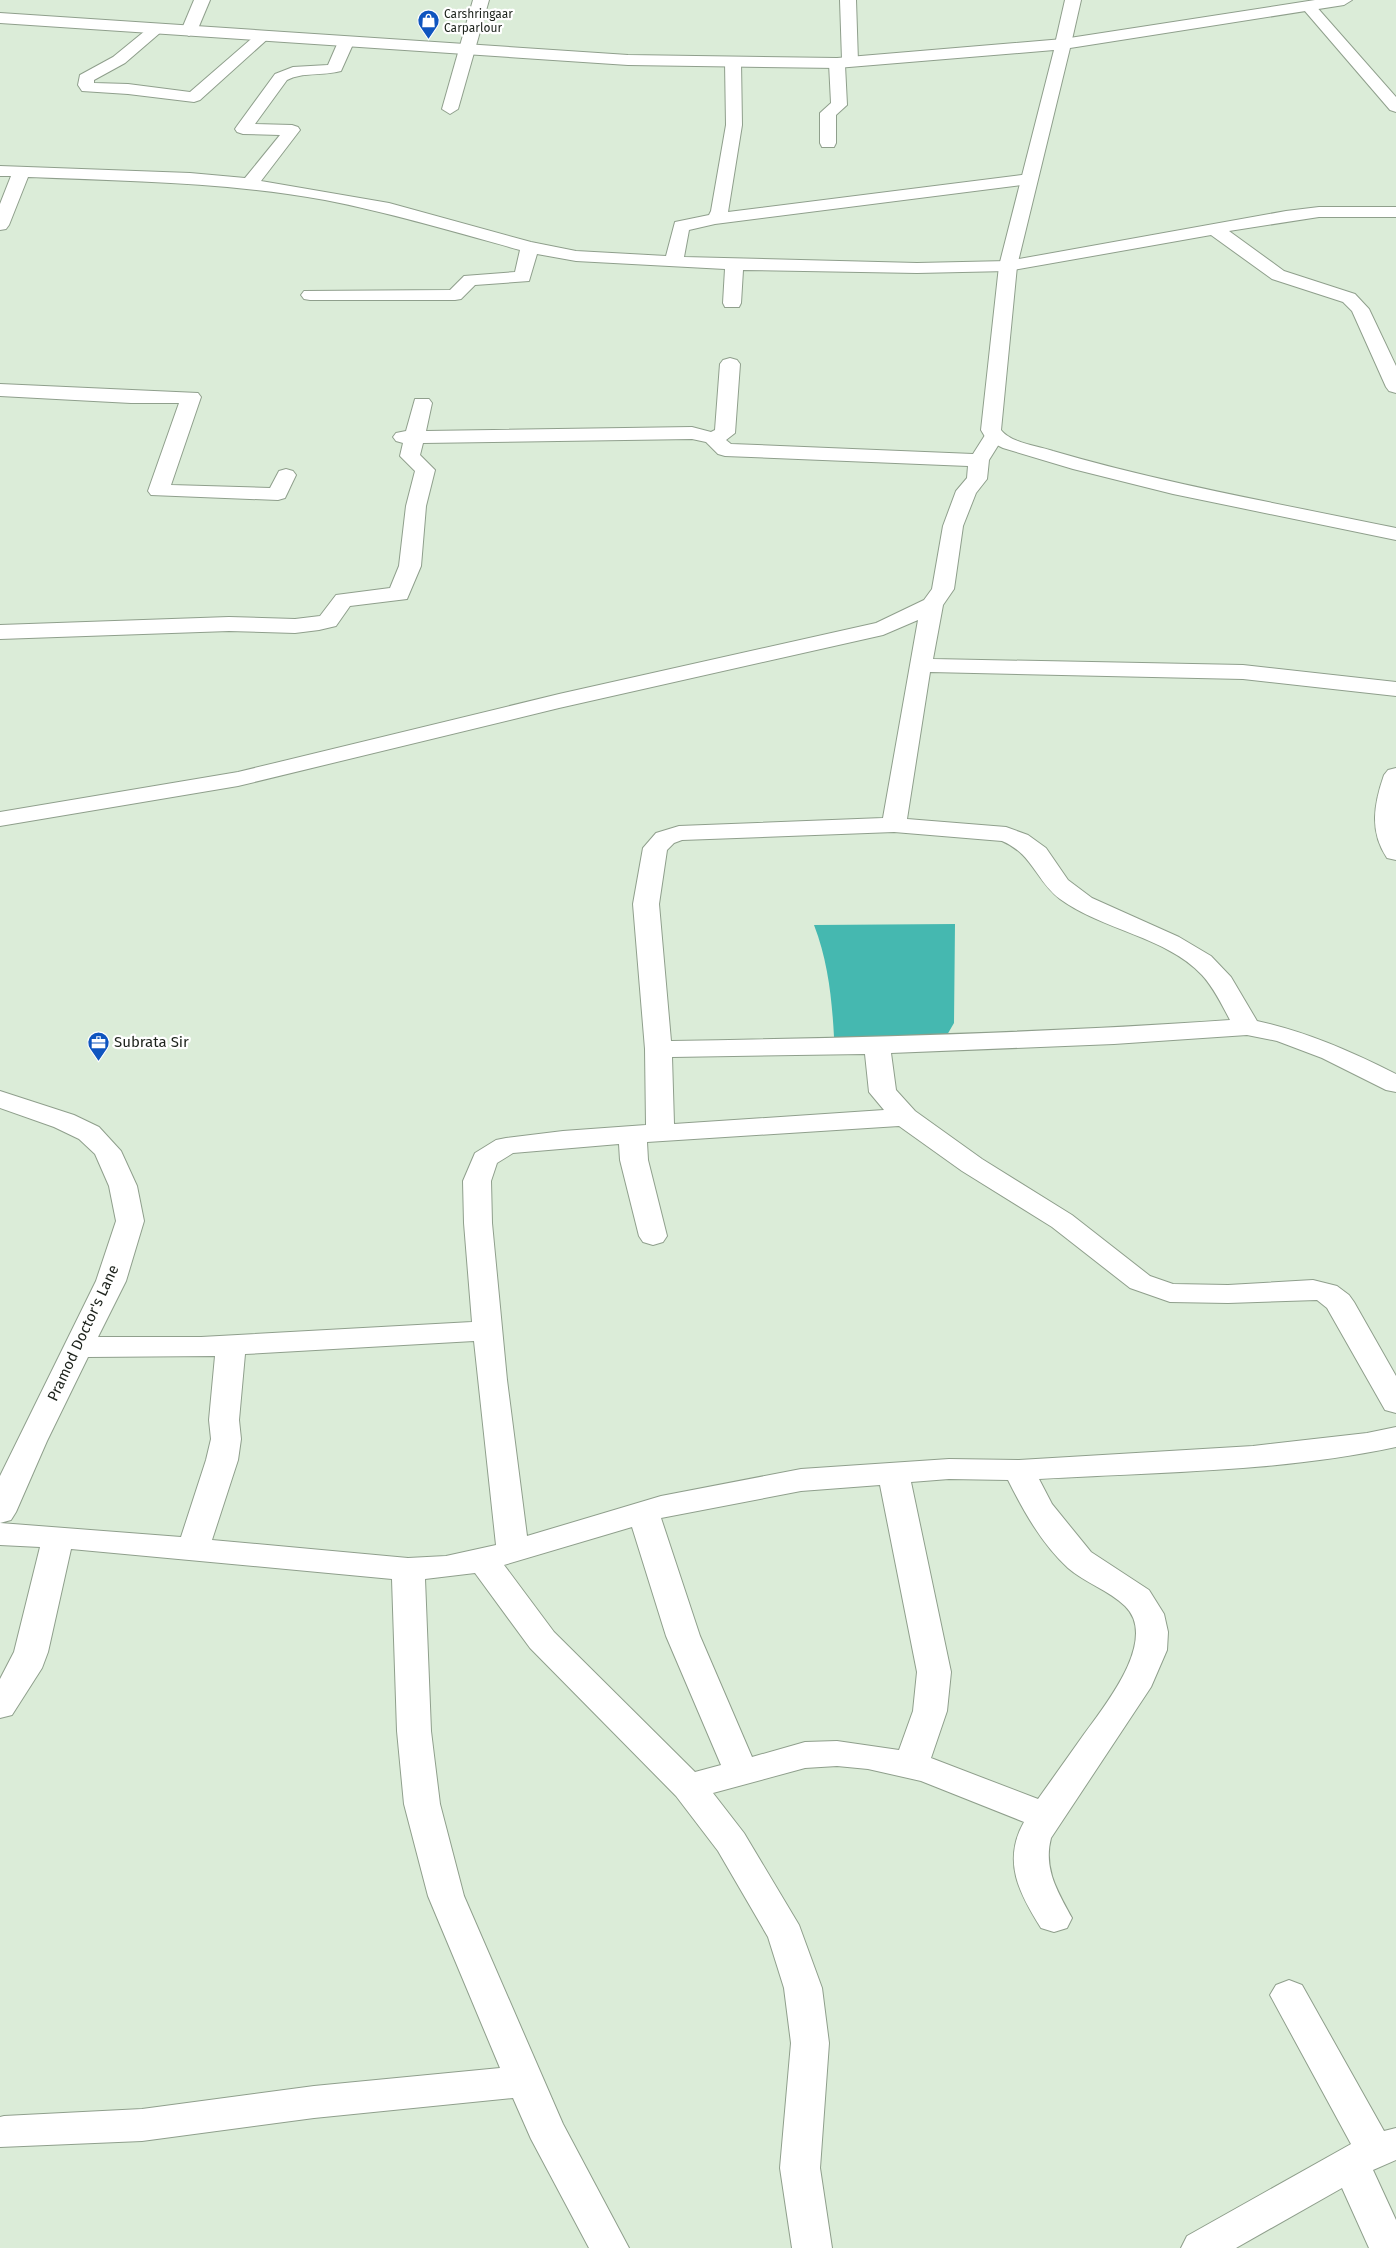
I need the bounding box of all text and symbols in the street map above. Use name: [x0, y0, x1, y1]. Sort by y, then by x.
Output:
place label: Carshringaar Carparlour: [444, 7, 513, 35]
shop icon: Carshringaar Carparlour: [416, 9, 440, 40]
office icon: Subrata Sir: [86, 1030, 110, 1061]
place label: Subrata Sir: [114, 1033, 189, 1051]
street label: Pramod Doctor's Lane: [43, 1262, 123, 1404]

